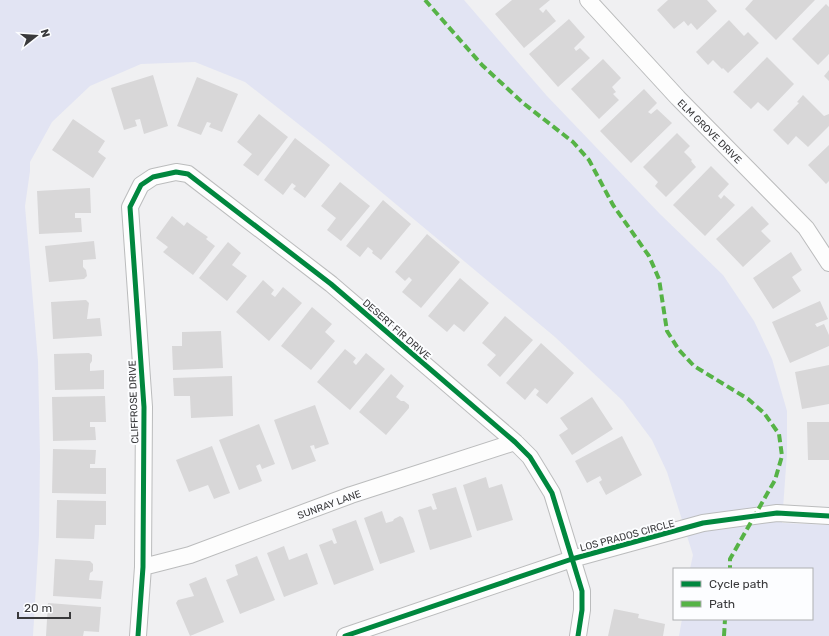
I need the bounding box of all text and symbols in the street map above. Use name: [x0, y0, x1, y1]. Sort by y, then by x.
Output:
north arrow: [16, 16, 56, 56]
text: N: [38, 28, 52, 39]
street label: ELM GROVE DRIVE: [675, 97, 744, 166]
street label: DESERT FIR DRIVE: [360, 297, 433, 363]
street label: CLIFFROSE DRIVE: [127, 360, 141, 444]
street label: SUNRAY LANE: [296, 488, 363, 522]
street label: LOS PRADOS CIRCLE: [579, 518, 676, 554]
legend: [673, 568, 813, 620]
text: Cycle path: [709, 577, 768, 591]
scale bar: [18, 594, 70, 620]
text: Path: [709, 597, 735, 611]
text: 20 m: [24, 601, 52, 615]

